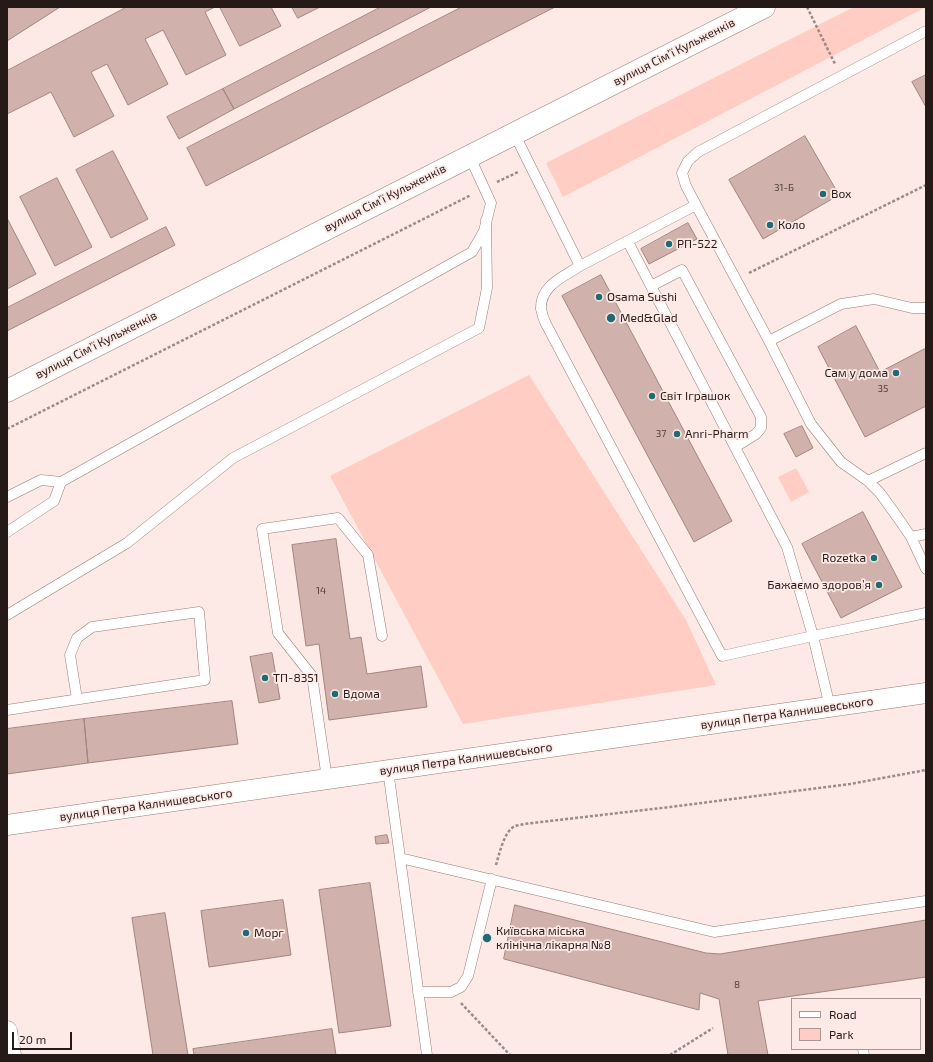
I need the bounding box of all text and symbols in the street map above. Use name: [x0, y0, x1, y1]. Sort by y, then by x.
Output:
street label: вулиця Сімʼї Кульженків: [611, 15, 737, 89]
street label: вулиця Сімʼї Кульженків: [322, 161, 448, 235]
house number: 31-Б: [774, 182, 794, 194]
place label: Box: [831, 187, 851, 201]
marker: Box: [818, 189, 828, 199]
place label: Коло: [778, 218, 805, 232]
marker: Коло: [765, 220, 775, 230]
place label: РП-522: [677, 237, 717, 251]
marker: РП-522: [664, 239, 674, 249]
place label: Osama Sushi: [607, 290, 677, 304]
marker: Osama Sushi: [594, 292, 604, 302]
street label: вулиця Сімʼї Кульженків: [33, 308, 159, 382]
place label: Med&Glad: [620, 311, 678, 325]
marker: Med&Glad: [605, 312, 617, 324]
place label: Сам у дома: [824, 366, 888, 380]
marker: Сам у дома: [891, 368, 901, 378]
house number: 35: [878, 383, 888, 395]
place label: Світ Іграшок: [660, 389, 730, 403]
marker: Світ Іграшок: [647, 391, 657, 401]
place label: Anri-Pharm: [685, 427, 749, 441]
house number: 37: [656, 428, 666, 440]
marker: Anri-Pharm: [672, 429, 682, 439]
place label: Rozetka: [822, 551, 866, 565]
marker: Rozetka: [869, 553, 879, 563]
place label: Бажаємо здоровʼя: [767, 578, 871, 592]
marker: Бажаємо здоровʼя: [874, 580, 884, 590]
house number: 14: [316, 585, 326, 597]
place label: ТП-8351: [273, 671, 319, 685]
marker: ТП-8351: [260, 673, 270, 683]
place label: Вдома: [343, 687, 380, 701]
marker: Вдома: [330, 689, 340, 699]
street label: вулиця Петра Калнишевського: [700, 694, 874, 732]
street label: вулиця Петра Калнишевського: [379, 740, 553, 778]
street label: вулиця Петра Калнишевського: [59, 786, 233, 824]
place label: Київська міська клінічна лікарня №8: [496, 924, 611, 952]
place label: Морг: [254, 926, 284, 940]
marker: Морг: [241, 928, 251, 938]
marker: Київська міська клінічна лікарня №8: [481, 932, 493, 944]
house number: 8: [734, 979, 740, 991]
legend: [791, 998, 921, 1050]
text: Road: [829, 1007, 857, 1021]
scale bar: [14, 1024, 74, 1050]
text: Park: [829, 1027, 854, 1041]
text: 20 m: [19, 1032, 46, 1046]

